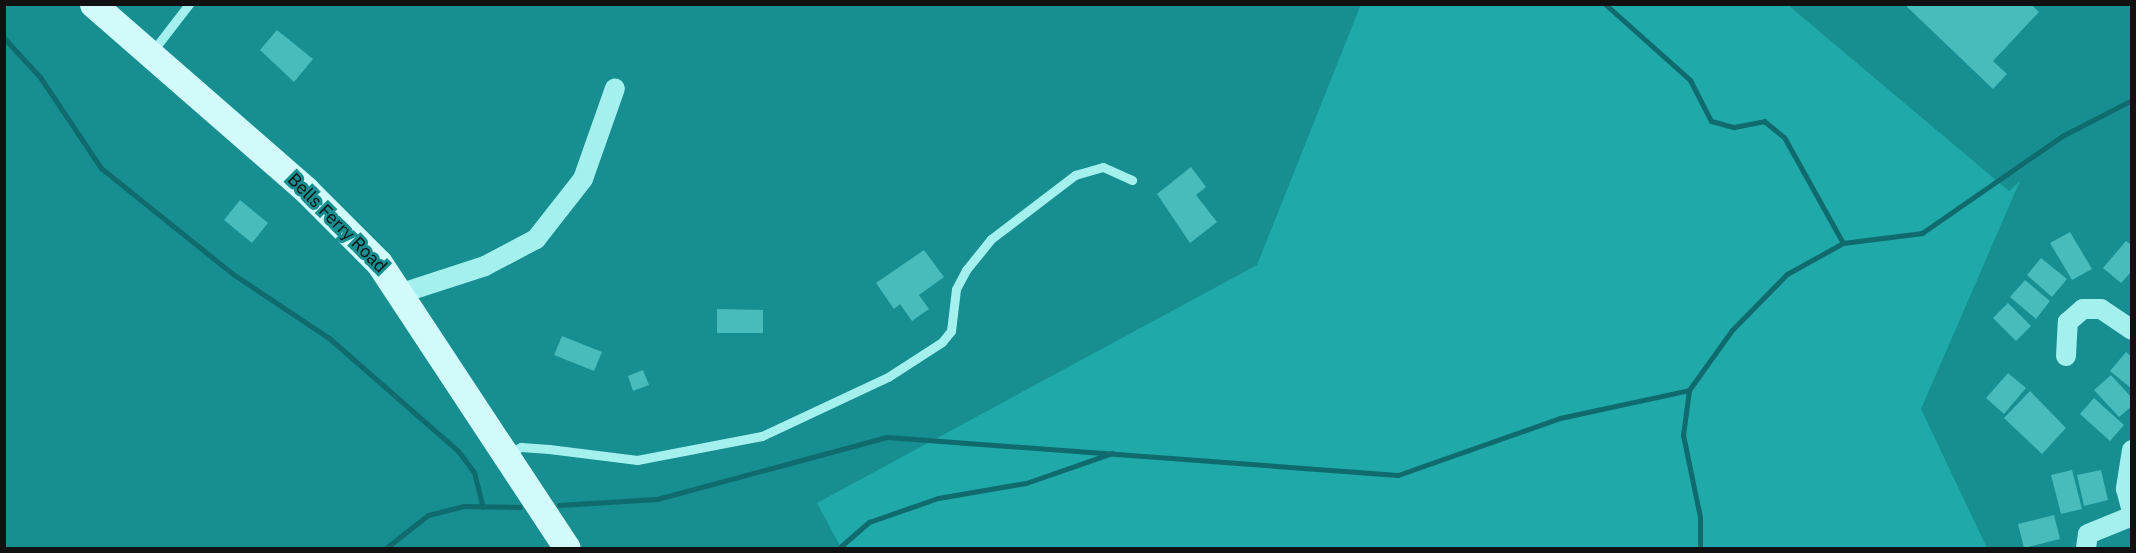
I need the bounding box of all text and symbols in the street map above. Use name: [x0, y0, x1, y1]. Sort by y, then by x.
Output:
street label: Bells Ferry Road: [283, 169, 391, 277]

